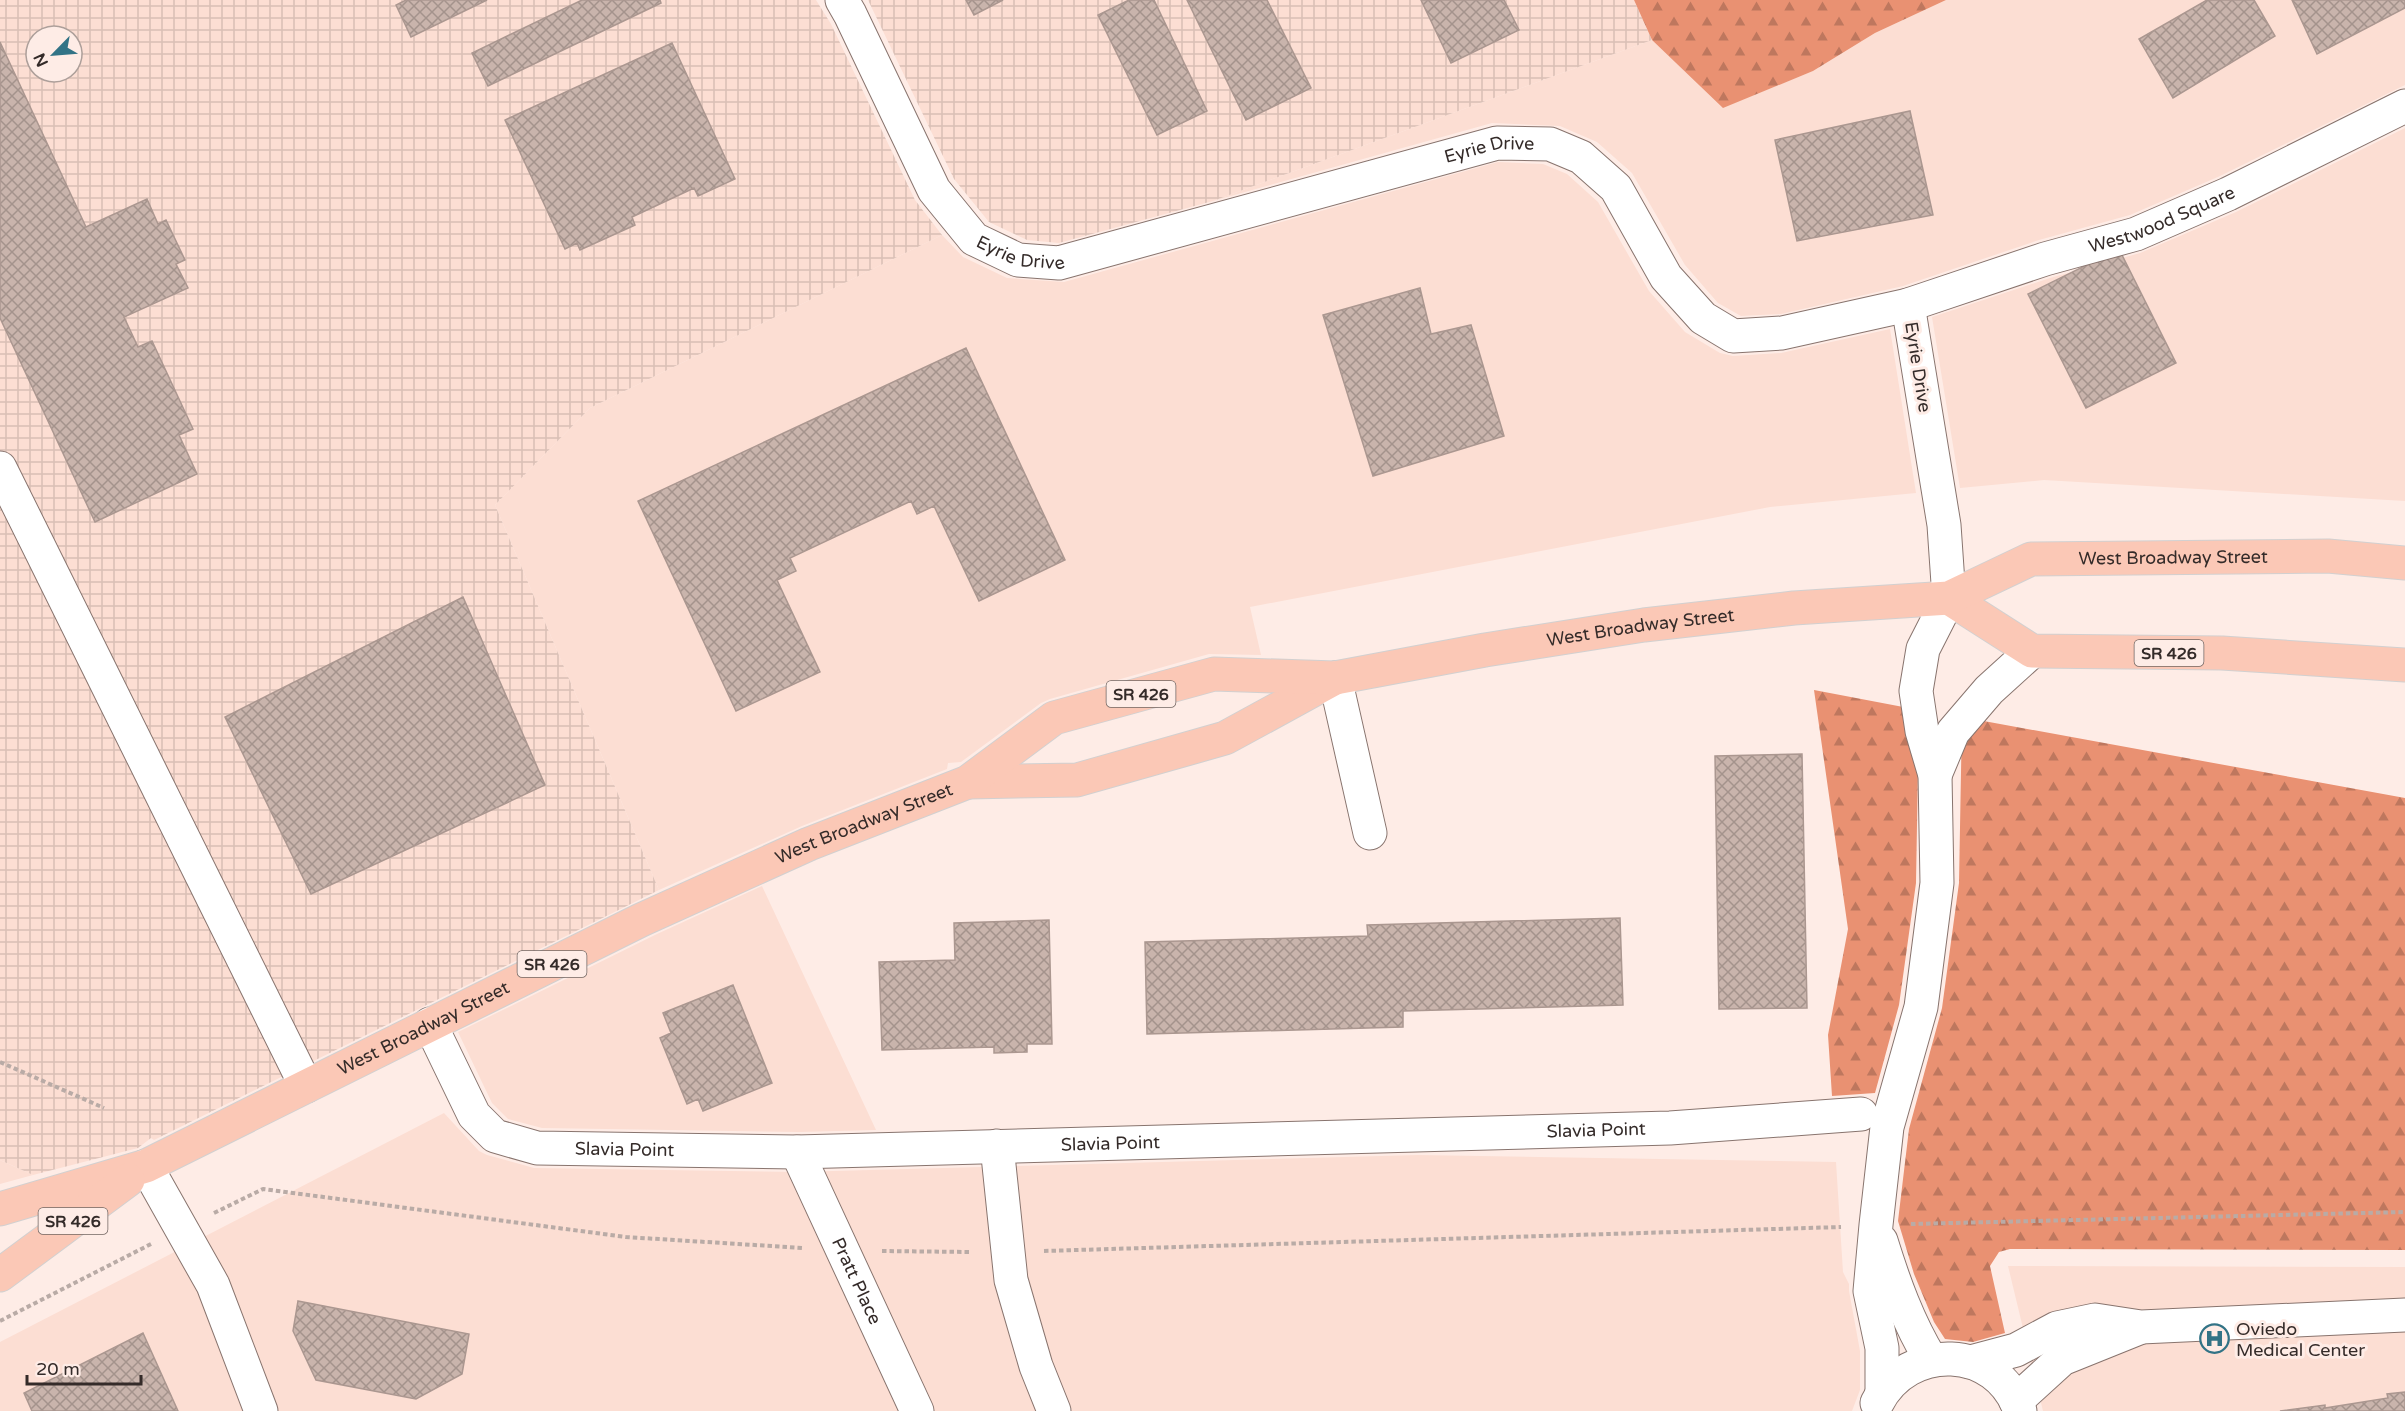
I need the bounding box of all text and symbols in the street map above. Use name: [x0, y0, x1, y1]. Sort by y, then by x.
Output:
north arrow: [24, 24, 84, 84]
text: N: [30, 50, 53, 70]
street label: Eyrie Drive: [1442, 131, 1535, 168]
street label: Westwood Square: [2086, 181, 2239, 258]
street label: Eyrie Drive: [973, 231, 1067, 275]
street label: Eyrie Drive: [1900, 320, 1936, 414]
street label: West Broadway Street: [2078, 546, 2268, 570]
street label: West Broadway Street: [1545, 604, 1736, 651]
road number: SR 426: [2134, 640, 2204, 666]
road number: SR 426: [1106, 681, 1176, 707]
street label: West Broadway Street: [772, 778, 956, 869]
road number: SR 426: [518, 951, 586, 977]
street label: West Broadway Street: [334, 976, 513, 1080]
street label: Slavia Point: [1546, 1118, 1646, 1142]
street label: Slavia Point: [1061, 1131, 1160, 1156]
street label: Slavia Point: [575, 1138, 674, 1161]
road number: SR 426: [38, 1208, 107, 1234]
street label: Pratt Place: [827, 1234, 886, 1328]
place label: Oviedo Medical Center: [2236, 1318, 2365, 1361]
hospital icon: Oviedo Medical Center: [2199, 1323, 2231, 1355]
scale bar: [27, 1348, 141, 1386]
text: 20 m: [36, 1358, 80, 1380]

